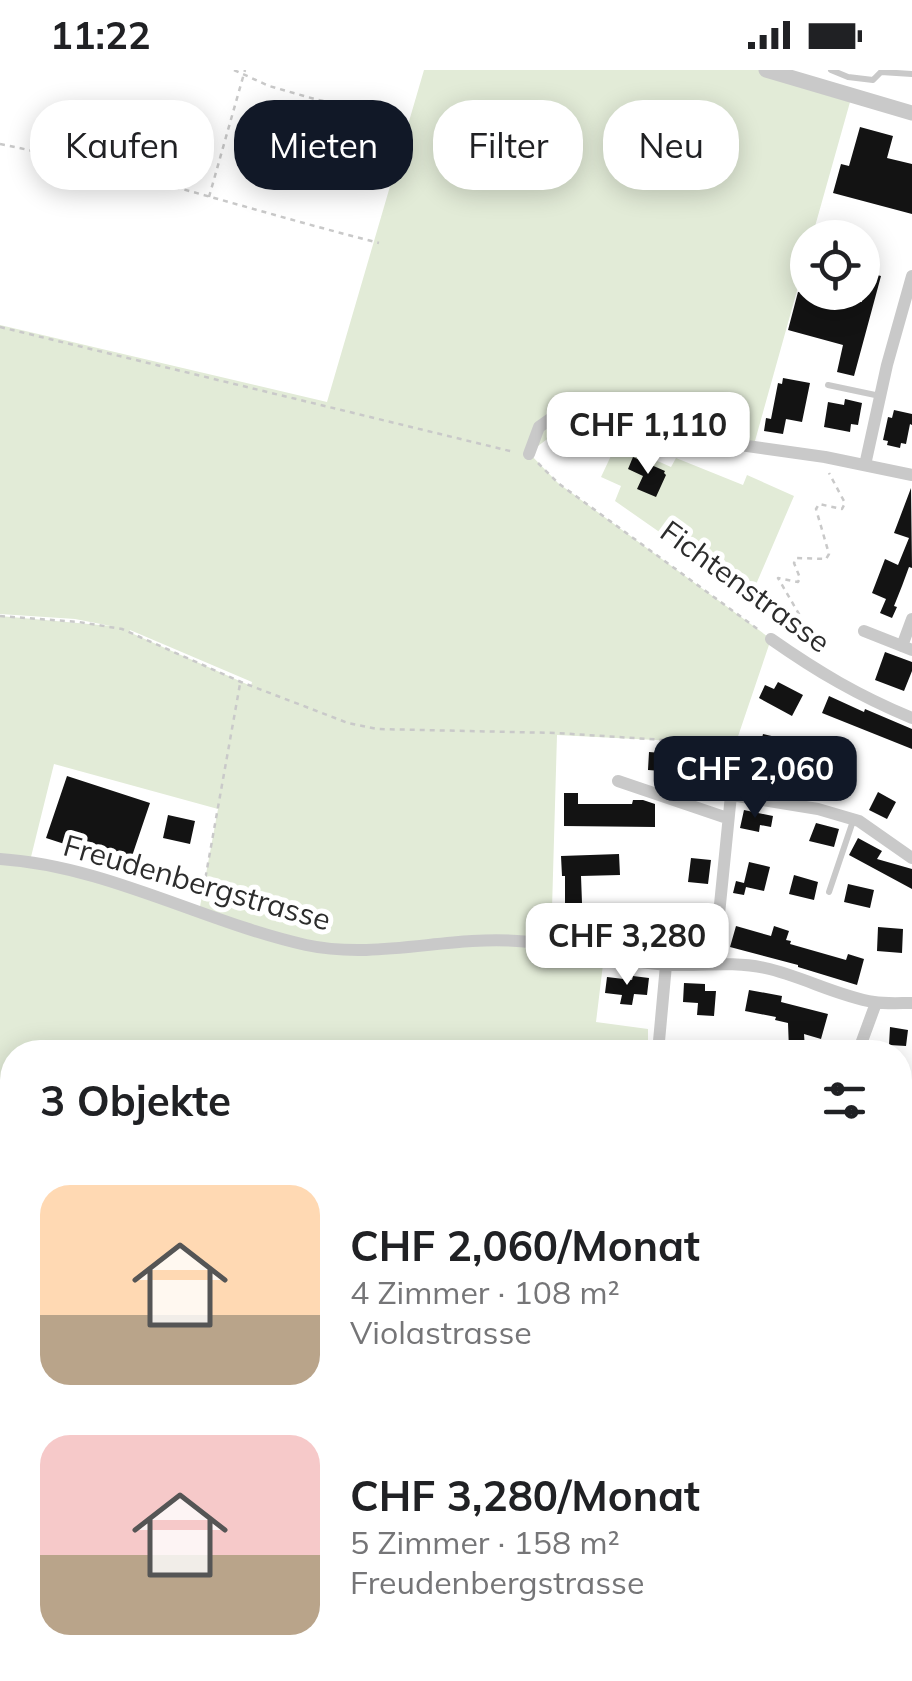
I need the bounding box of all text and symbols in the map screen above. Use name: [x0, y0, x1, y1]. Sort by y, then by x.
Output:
text: 11:22: [50, 11, 151, 59]
chip: Kaufen: [30, 100, 214, 190]
chip: Mieten: [234, 100, 413, 190]
chip: Filter: [433, 100, 583, 190]
chip: Neu: [603, 100, 739, 190]
map controls: [790, 220, 880, 310]
button: locate: [790, 220, 880, 310]
pin: CHF 1,110: [534, 392, 762, 477]
text: CHF 1,110: [569, 404, 727, 444]
street label: Fichtenstrasse: [653, 512, 838, 661]
pin: CHF 2,060: [641, 736, 869, 821]
text: CHF 2,060: [676, 748, 834, 788]
street label: Freudenbergstrasse: [59, 826, 335, 938]
pin: CHF 3,280: [513, 903, 741, 988]
text: CHF 3,280: [548, 915, 706, 955]
icon: filters: [817, 1073, 872, 1128]
text: 3 Objekte: [40, 1074, 231, 1127]
text: CHF 2,060/Monat: [350, 1219, 700, 1272]
icon: home: [120, 1225, 240, 1345]
text: 4 Zimmer · 108 m²: [350, 1272, 620, 1312]
text: Violastrasse: [350, 1312, 532, 1352]
text: CHF 3,280/Monat: [350, 1469, 700, 1522]
icon: home: [120, 1475, 240, 1595]
text: 5 Zimmer · 158 m²: [350, 1522, 620, 1562]
text: Freudenbergstrasse: [350, 1562, 644, 1602]

